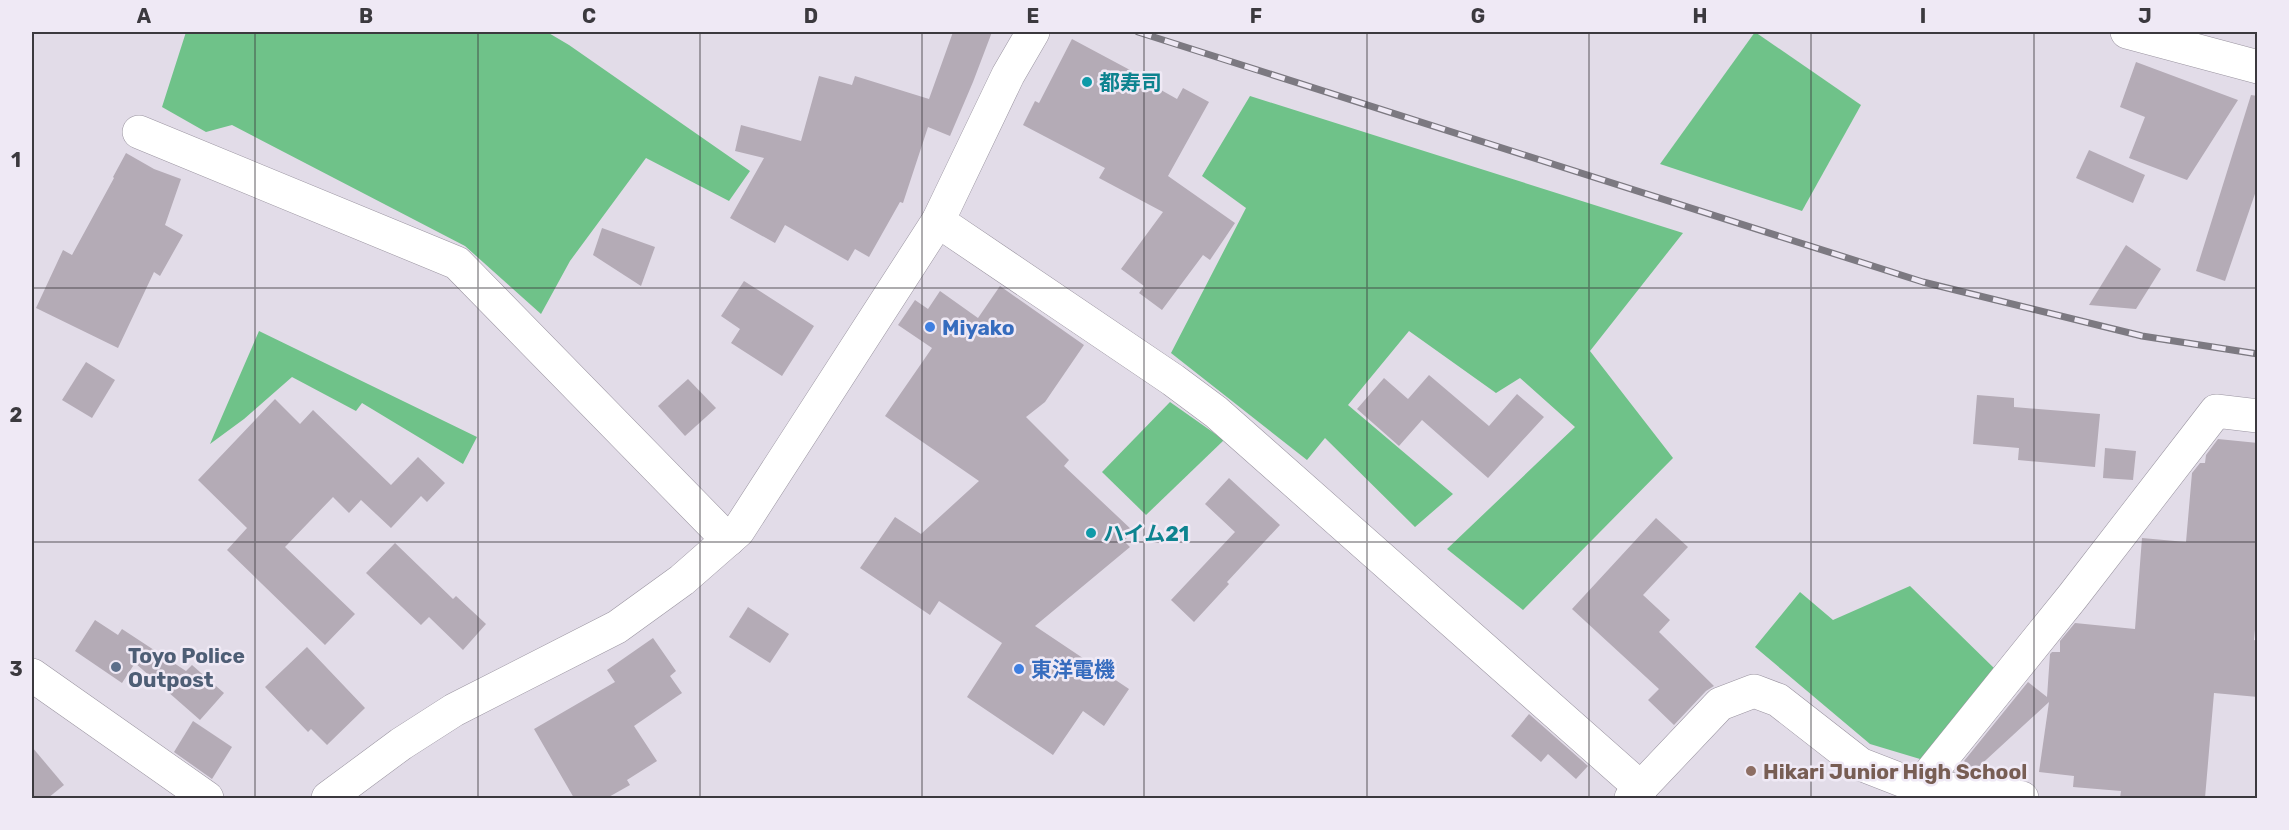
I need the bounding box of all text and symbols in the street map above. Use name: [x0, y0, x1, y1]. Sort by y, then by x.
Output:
text: A: [137, 4, 152, 28]
text: B: [359, 4, 373, 28]
text: C: [582, 4, 596, 28]
text: D: [804, 4, 818, 28]
text: E: [1027, 4, 1039, 28]
text: F: [1250, 4, 1262, 28]
text: G: [1471, 4, 1485, 28]
text: H: [1693, 4, 1707, 28]
text: I: [1920, 4, 1926, 28]
text: J: [2138, 4, 2152, 28]
place label: 都寿司: [1099, 70, 1162, 95]
marker: 都寿司: [1080, 75, 1094, 89]
text: 1: [11, 148, 21, 172]
place label: Miyako: [942, 315, 1014, 340]
marker: Miyako: [923, 320, 937, 334]
text: 2: [10, 403, 23, 427]
place label: ハイム21: [1103, 521, 1189, 546]
marker: ハイム21: [1084, 526, 1098, 540]
place label: Toyo Police Outpost: [128, 643, 245, 692]
text: 3: [9, 657, 23, 681]
place label: 東洋電機: [1031, 657, 1115, 682]
marker: Toyo Police Outpost: [109, 660, 123, 674]
marker: 東洋電機: [1012, 662, 1026, 676]
place label: Hikari Junior High School: [1763, 759, 2027, 784]
marker: Hikari Junior High School: [1744, 764, 1758, 778]

